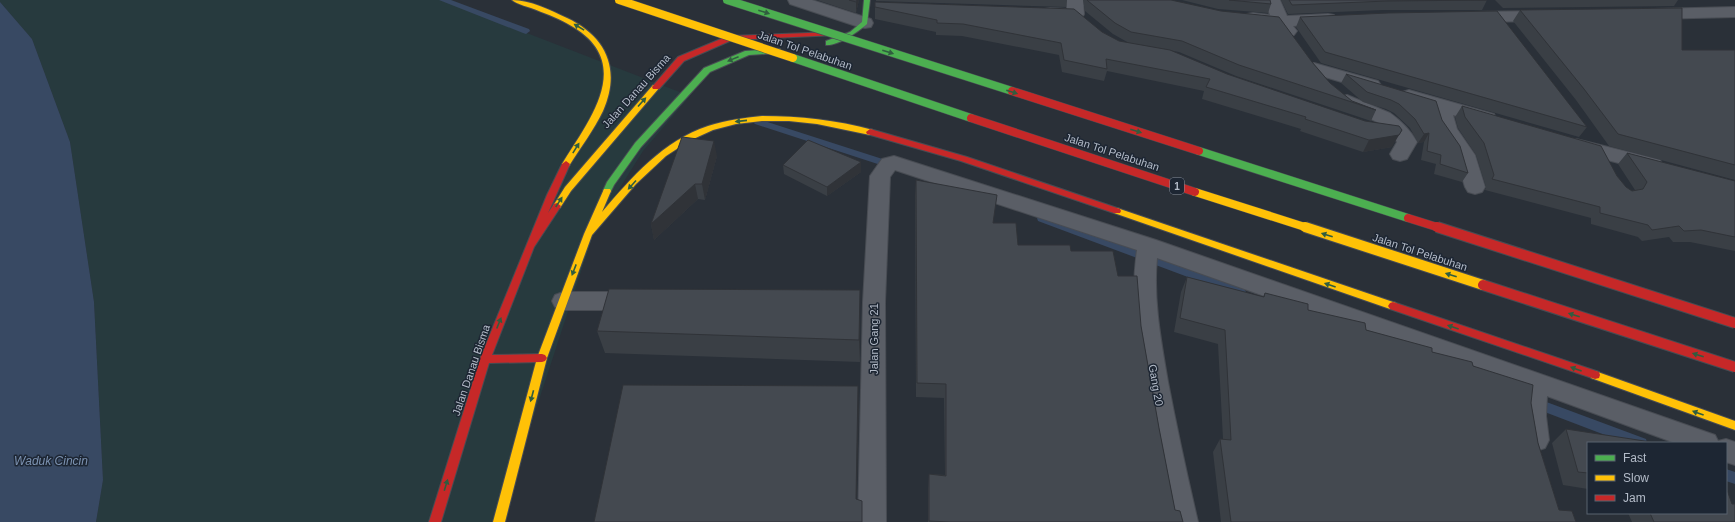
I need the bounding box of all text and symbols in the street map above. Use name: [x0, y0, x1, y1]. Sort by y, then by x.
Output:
one-way arrow: [759, 9, 771, 15]
one-way arrow: [573, 23, 585, 30]
street label: Jalan Tol Pelabuhan: [756, 28, 854, 72]
one-way arrow: [883, 49, 895, 55]
street label: Jalan Danau Bisma: [600, 51, 673, 130]
one-way arrow: [727, 56, 739, 62]
one-way arrow: [1006, 89, 1018, 95]
one-way arrow: [638, 97, 647, 108]
one-way arrow: [734, 117, 747, 124]
one-way arrow: [1130, 128, 1142, 134]
street label: Jalan Tol Pelabuhan: [1063, 131, 1161, 173]
one-way arrow: [572, 143, 580, 153]
road number: 1: [1170, 178, 1184, 194]
one-way arrow: [627, 180, 636, 190]
one-way arrow: [555, 197, 563, 207]
one-way arrow: [1321, 231, 1333, 237]
street label: Jalan Tol Pelabuhan: [1371, 231, 1469, 273]
one-way arrow: [571, 264, 577, 276]
one-way arrow: [1444, 272, 1456, 278]
one-way arrow: [1324, 281, 1336, 287]
street label: Jalan Gang 21: [868, 303, 880, 375]
one-way arrow: [1568, 312, 1580, 318]
one-way arrow: [497, 316, 503, 328]
street label: Jalan Danau Bisma: [450, 322, 492, 417]
one-way arrow: [1447, 323, 1459, 329]
one-way arrow: [1692, 352, 1704, 358]
street label: Gang 20: [1146, 363, 1166, 407]
one-way arrow: [1570, 366, 1582, 372]
one-way arrow: [529, 390, 535, 402]
one-way arrow: [1692, 410, 1704, 416]
legend: [1587, 442, 1727, 514]
text: Fast: [1623, 451, 1647, 465]
water label: Waduk Cincin: [14, 454, 88, 468]
text: Slow: [1623, 471, 1649, 485]
one-way arrow: [443, 478, 449, 490]
text: Jam: [1623, 491, 1646, 505]

